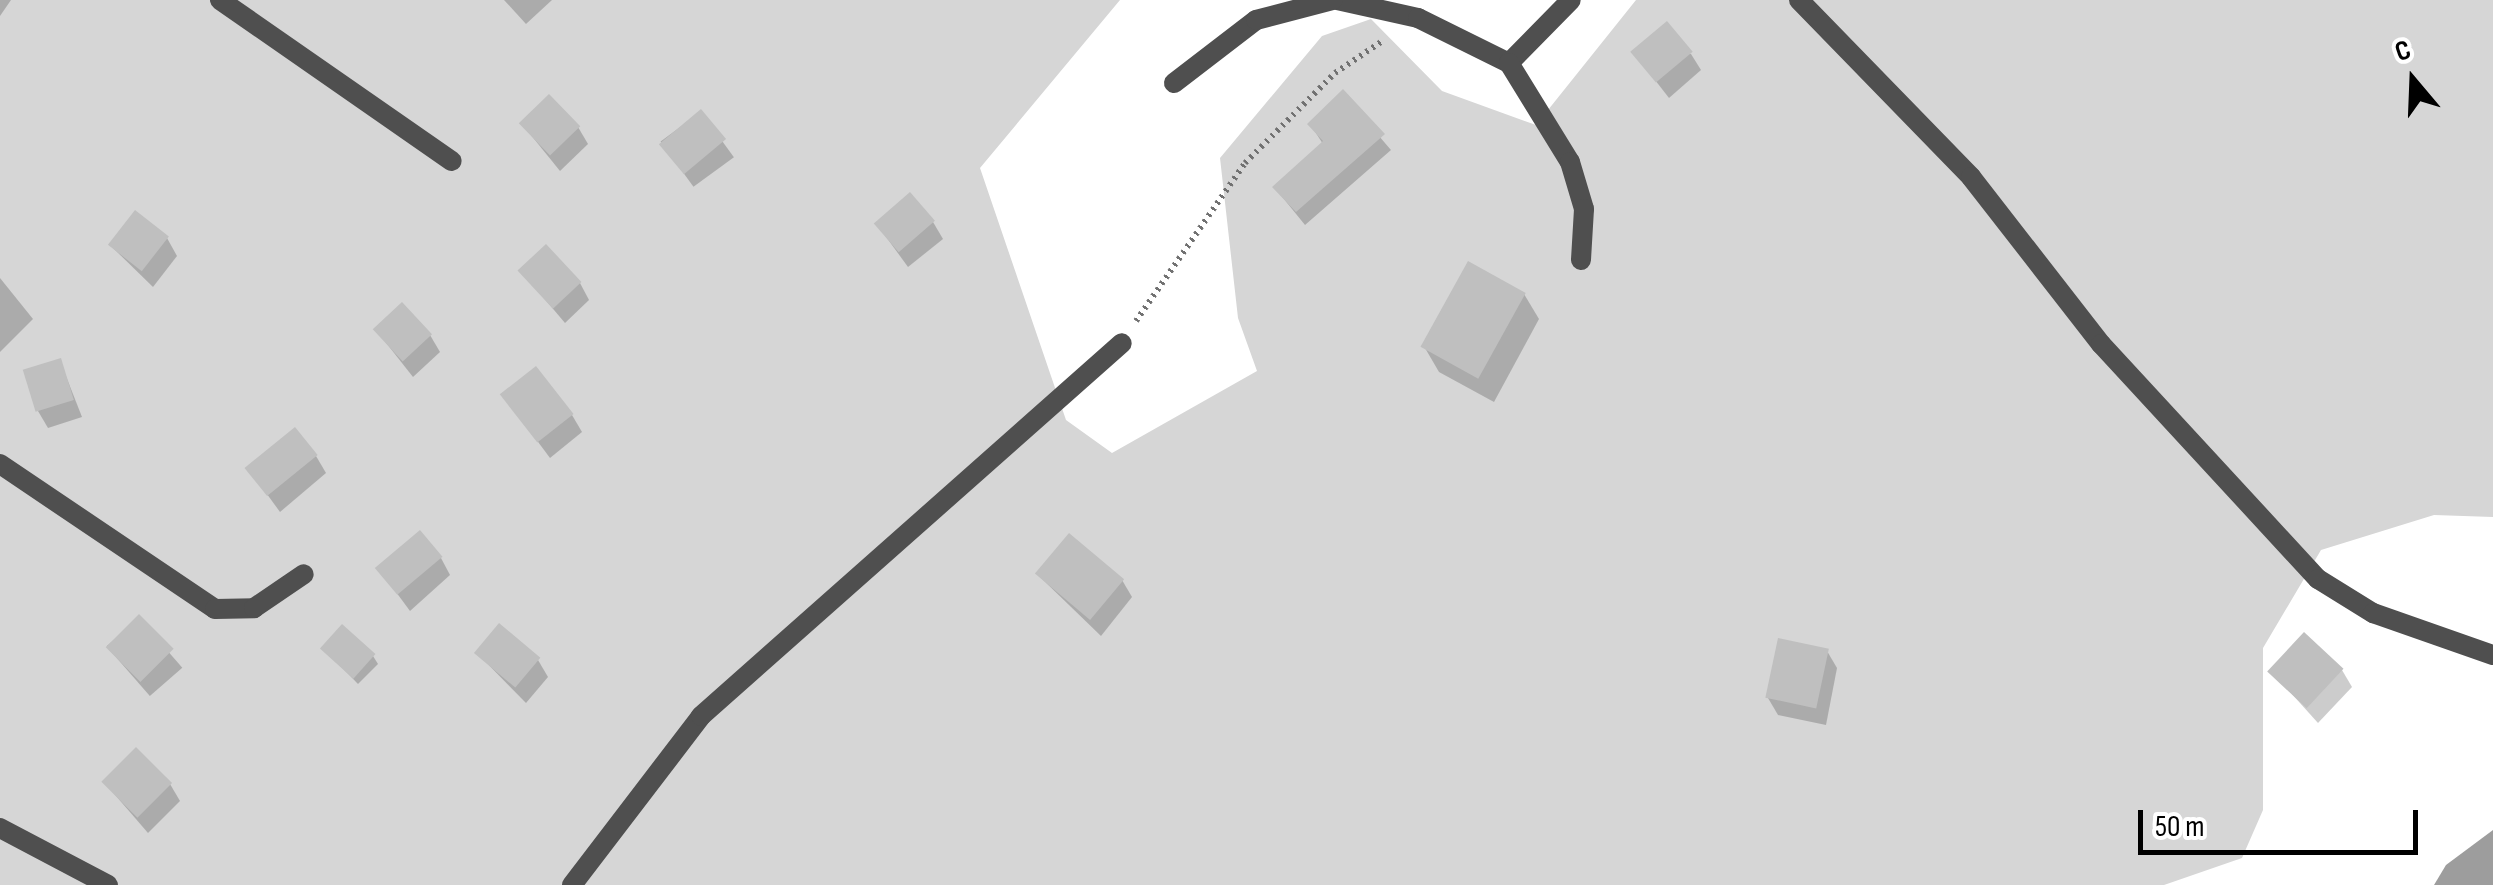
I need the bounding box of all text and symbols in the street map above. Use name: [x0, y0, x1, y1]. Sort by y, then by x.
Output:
north arrow: [2363, 30, 2463, 130]
text: С: [2391, 33, 2415, 69]
scale bar: [2143, 790, 2423, 852]
text: 50 m: [2155, 809, 2204, 845]

